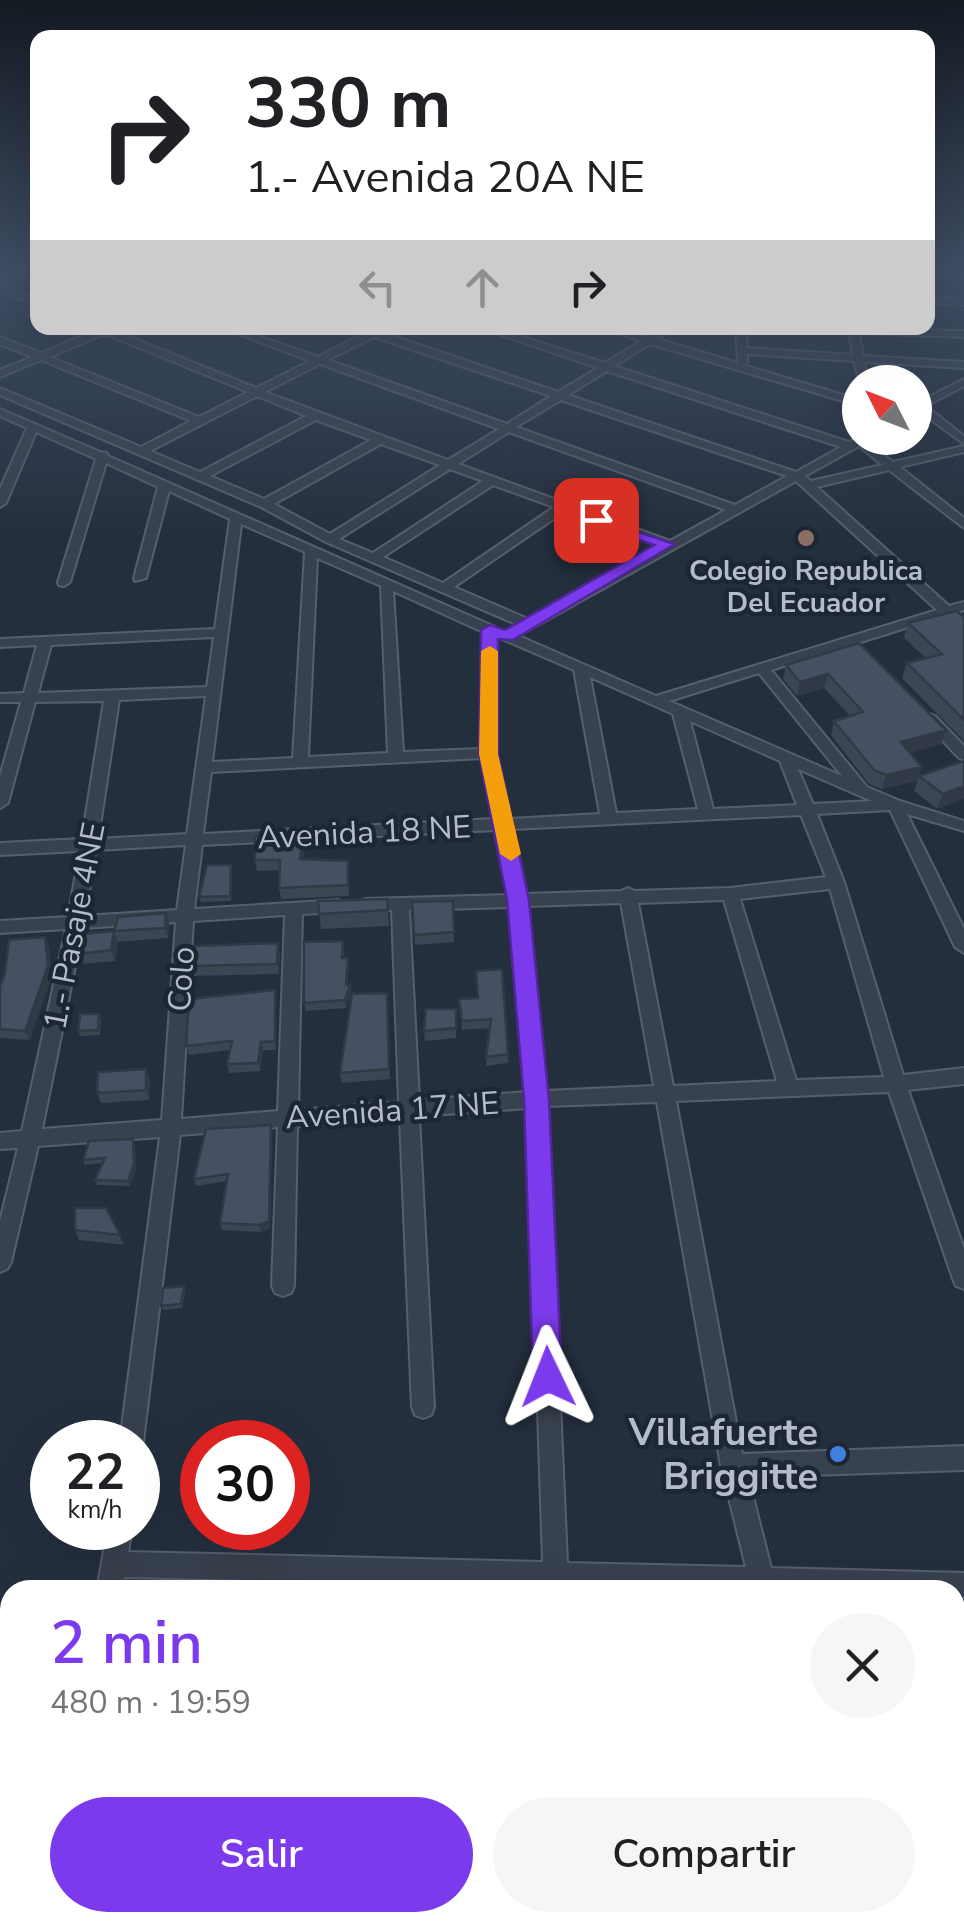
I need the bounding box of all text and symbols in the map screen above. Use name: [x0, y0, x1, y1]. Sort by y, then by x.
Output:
text: 330 m: [245, 56, 451, 152]
icon: right: [80, 70, 210, 200]
text: 1.- Avenida 20A NE: [245, 147, 645, 208]
icon: left: [350, 260, 405, 315]
icon: ahead: [455, 260, 510, 315]
icon: right: [560, 260, 615, 315]
north arrow: [842, 365, 932, 455]
map controls: [842, 365, 932, 455]
pin: [554, 478, 639, 563]
icon: arrive: [569, 493, 624, 548]
marker: Colegio Republica Del Ecuador: [795, 527, 817, 549]
place label: Colegio Republica Del Ecuador: [689, 552, 923, 622]
street label: Avenida 18 NE: [256, 805, 472, 860]
street label: 1.- Pasaje 4NE: [33, 819, 116, 1033]
street label: Colo: [158, 945, 205, 1013]
street label: Avenida 17 NE: [284, 1082, 500, 1139]
position arrow: [496, 1325, 600, 1429]
place label: Villafuerte Briggitte: [628, 1407, 818, 1502]
speed limit sign: 30: [180, 1420, 310, 1550]
text: 22: [65, 1438, 125, 1507]
marker: Villafuerte Briggitte: [827, 1443, 849, 1465]
text: km/h: [67, 1493, 123, 1527]
text: 2 min: [50, 1602, 203, 1684]
button: close: [810, 1613, 915, 1718]
text: 480 m · 19:59: [50, 1681, 251, 1724]
button: Salir: [50, 1797, 473, 1912]
button: Compartir: [493, 1797, 915, 1912]

